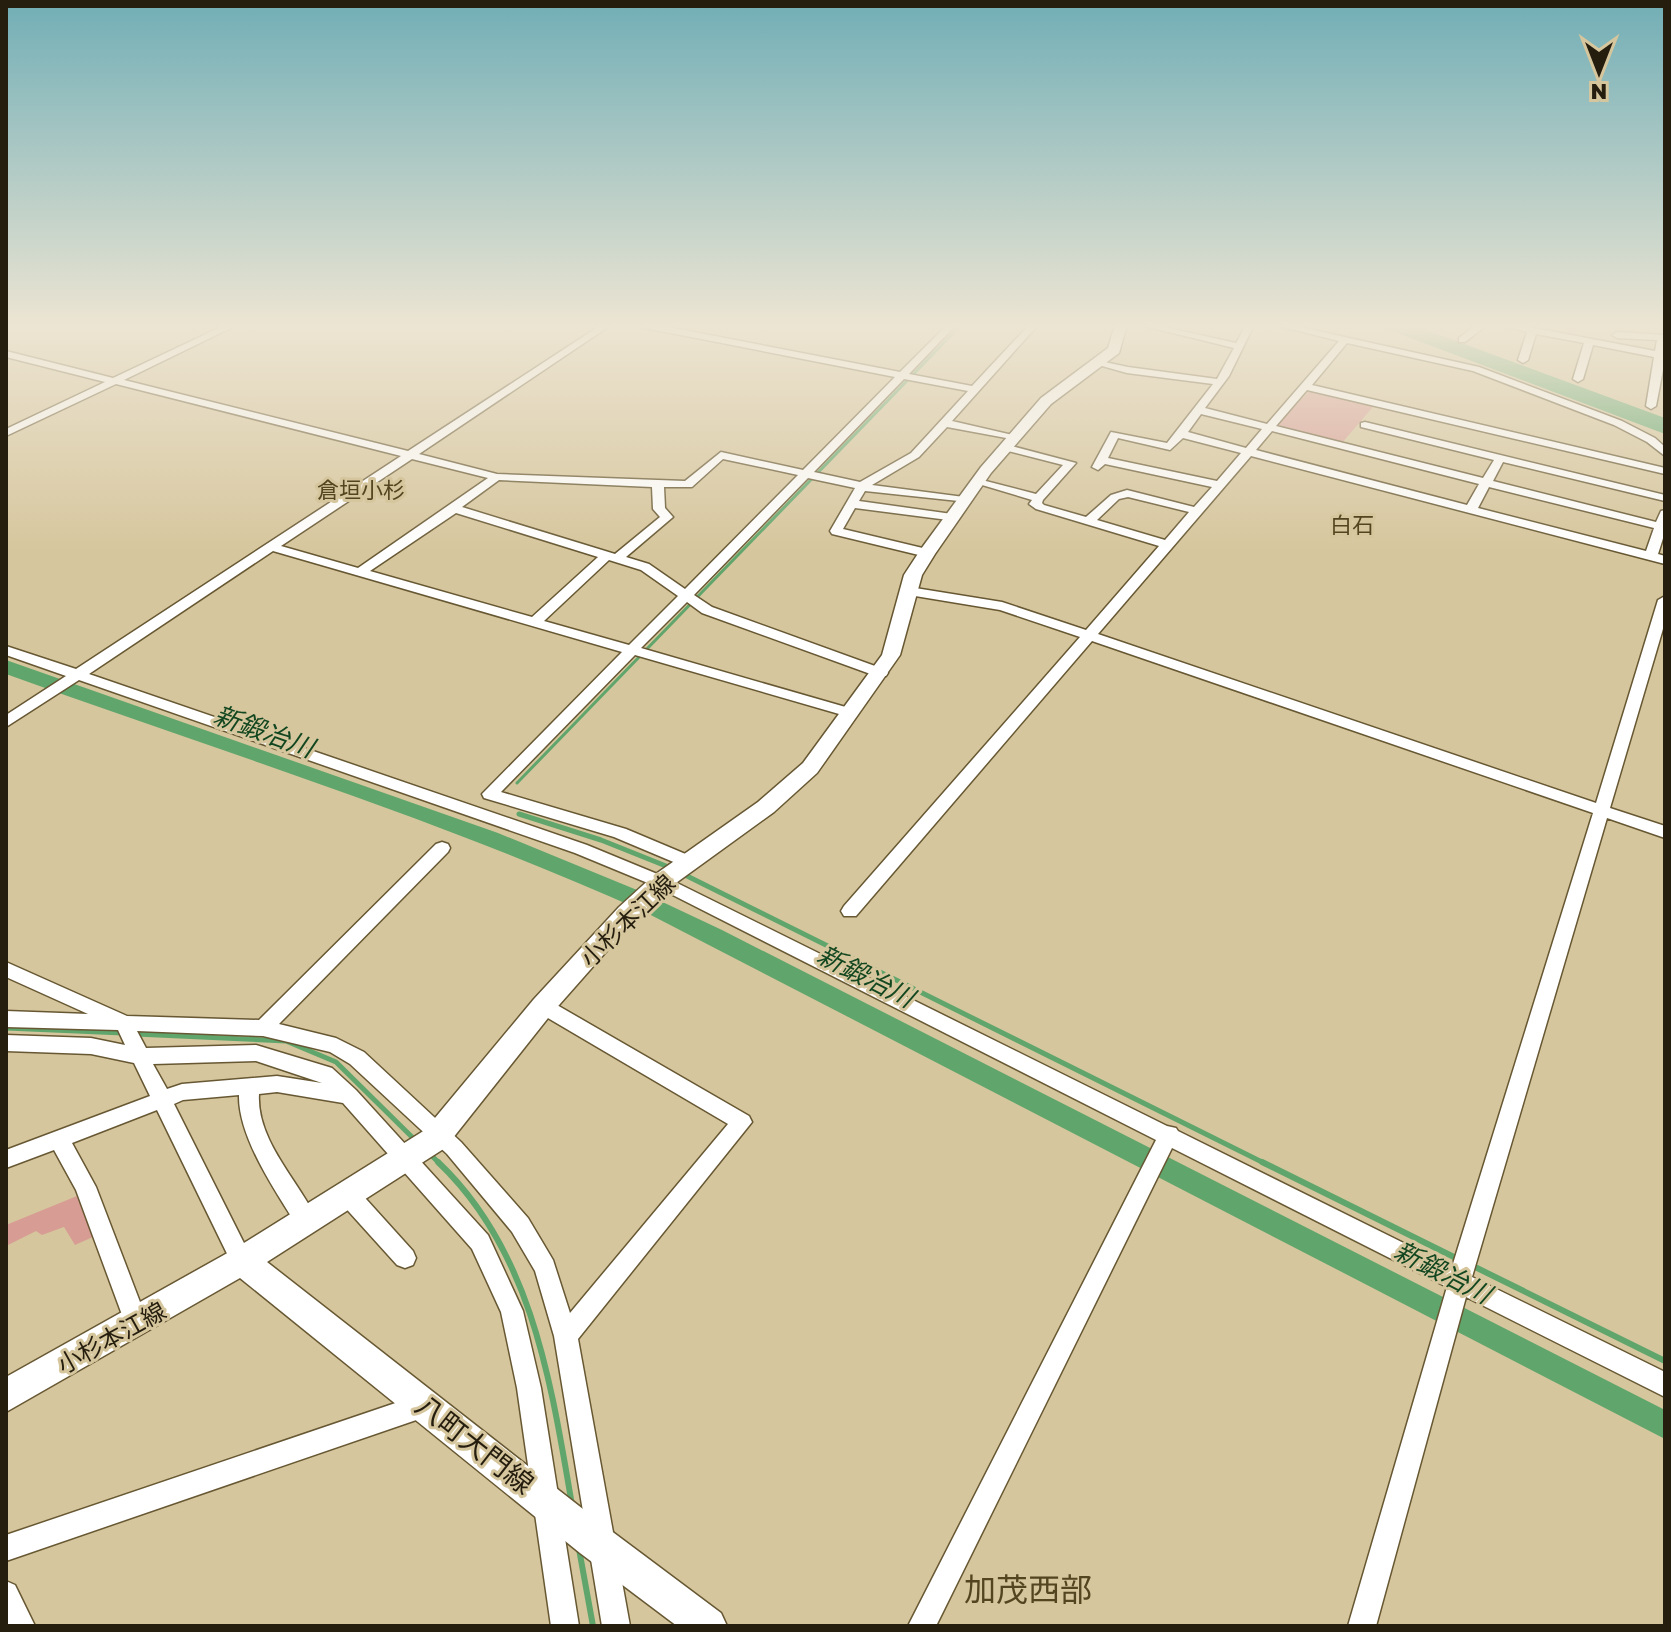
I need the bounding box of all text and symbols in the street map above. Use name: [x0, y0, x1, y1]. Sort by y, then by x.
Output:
north arrow: [1559, 32, 1639, 112]
text: N: [1591, 79, 1607, 106]
district label: 倉垣小杉: [317, 476, 405, 503]
district label: 白石: [1330, 511, 1374, 538]
water label: 新鍛冶川: [210, 699, 321, 764]
street label: 小杉本江線: [574, 868, 680, 972]
water label: 新鍛冶川: [813, 939, 922, 1015]
water label: 新鍛冶川: [1390, 1235, 1499, 1311]
street label: 小杉本江線: [51, 1295, 171, 1379]
street label: 八町大門線: [410, 1388, 540, 1500]
district label: 加茂西部: [964, 1570, 1092, 1608]

